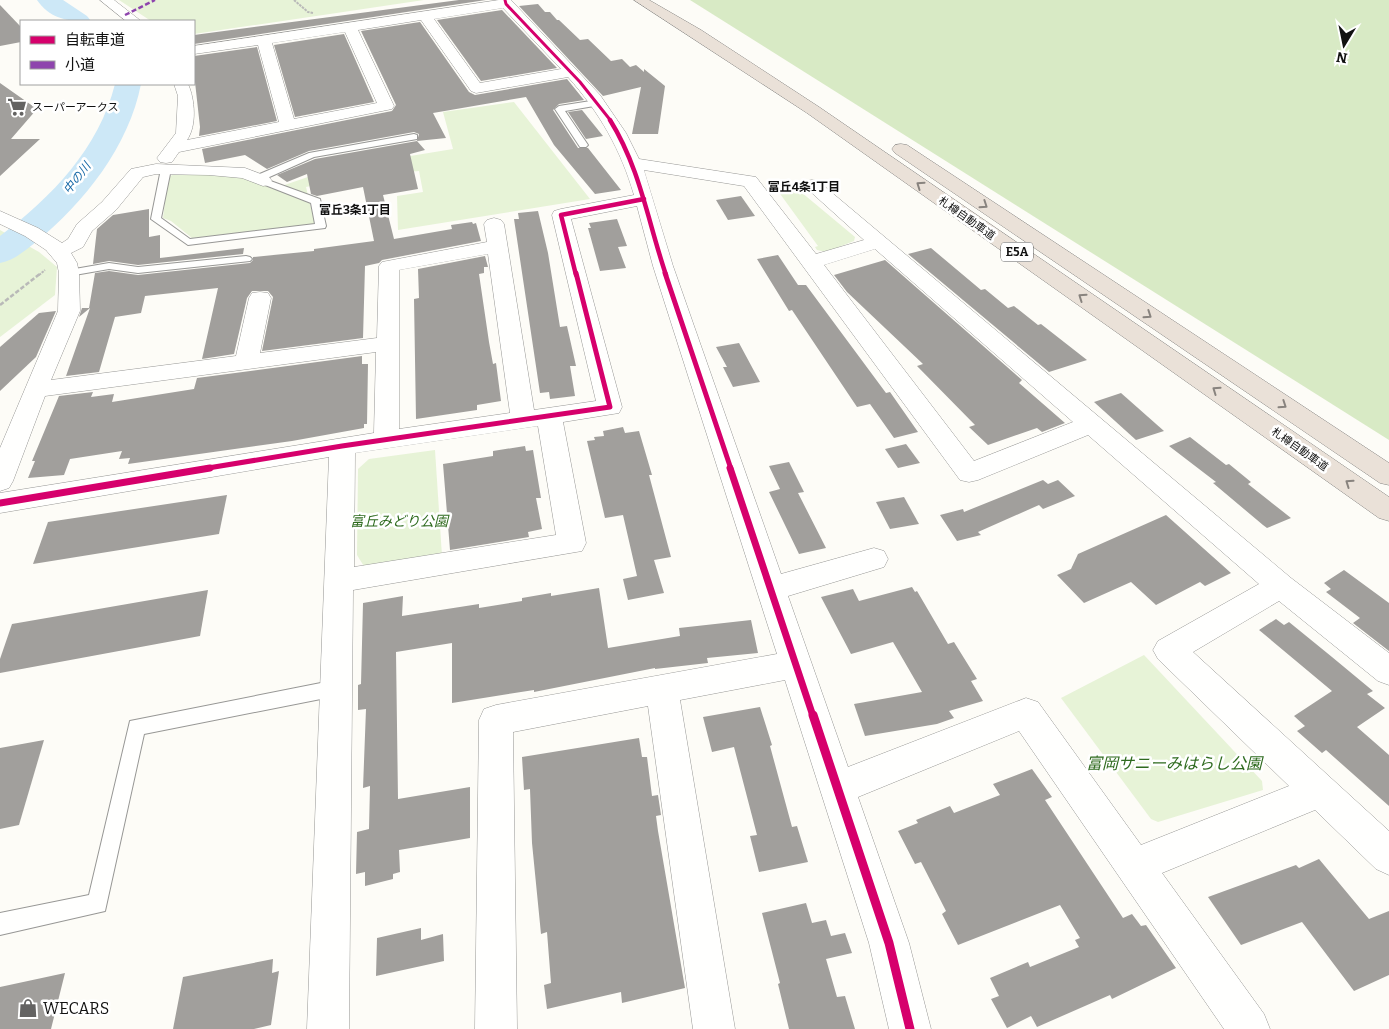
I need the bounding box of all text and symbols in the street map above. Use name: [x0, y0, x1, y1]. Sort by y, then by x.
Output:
legend: [20, 20, 195, 85]
north arrow: [1319, 20, 1369, 70]
text: 自転車道: [65, 31, 125, 49]
text: N: [1335, 48, 1349, 67]
text: 小道: [65, 56, 95, 74]
supermarket icon: スーパーアークス: [6, 96, 28, 118]
place label: スーパーアークス: [32, 101, 118, 114]
water label: 中の川: [60, 158, 95, 196]
district label: 富丘4条1丁目: [768, 180, 840, 194]
one-way arrow: [916, 182, 926, 191]
street label: 札樽自動車道: [936, 194, 997, 243]
one-way arrow: [978, 199, 988, 208]
district label: 富丘3条1丁目: [319, 203, 391, 217]
road number: E5A: [1001, 242, 1033, 262]
one-way arrow: [1078, 294, 1088, 303]
one-way arrow: [1142, 309, 1152, 318]
one-way arrow: [1212, 387, 1221, 396]
one-way arrow: [1277, 399, 1287, 408]
street label: 札樽自動車道: [1269, 425, 1330, 474]
one-way arrow: [1345, 480, 1355, 489]
park label: 富丘みどり公園: [350, 513, 450, 530]
park label: 富岡サニーみはらし公園: [1086, 754, 1264, 773]
shop icon: WECARS: [17, 997, 39, 1019]
place label: WECARS: [43, 999, 109, 1018]

